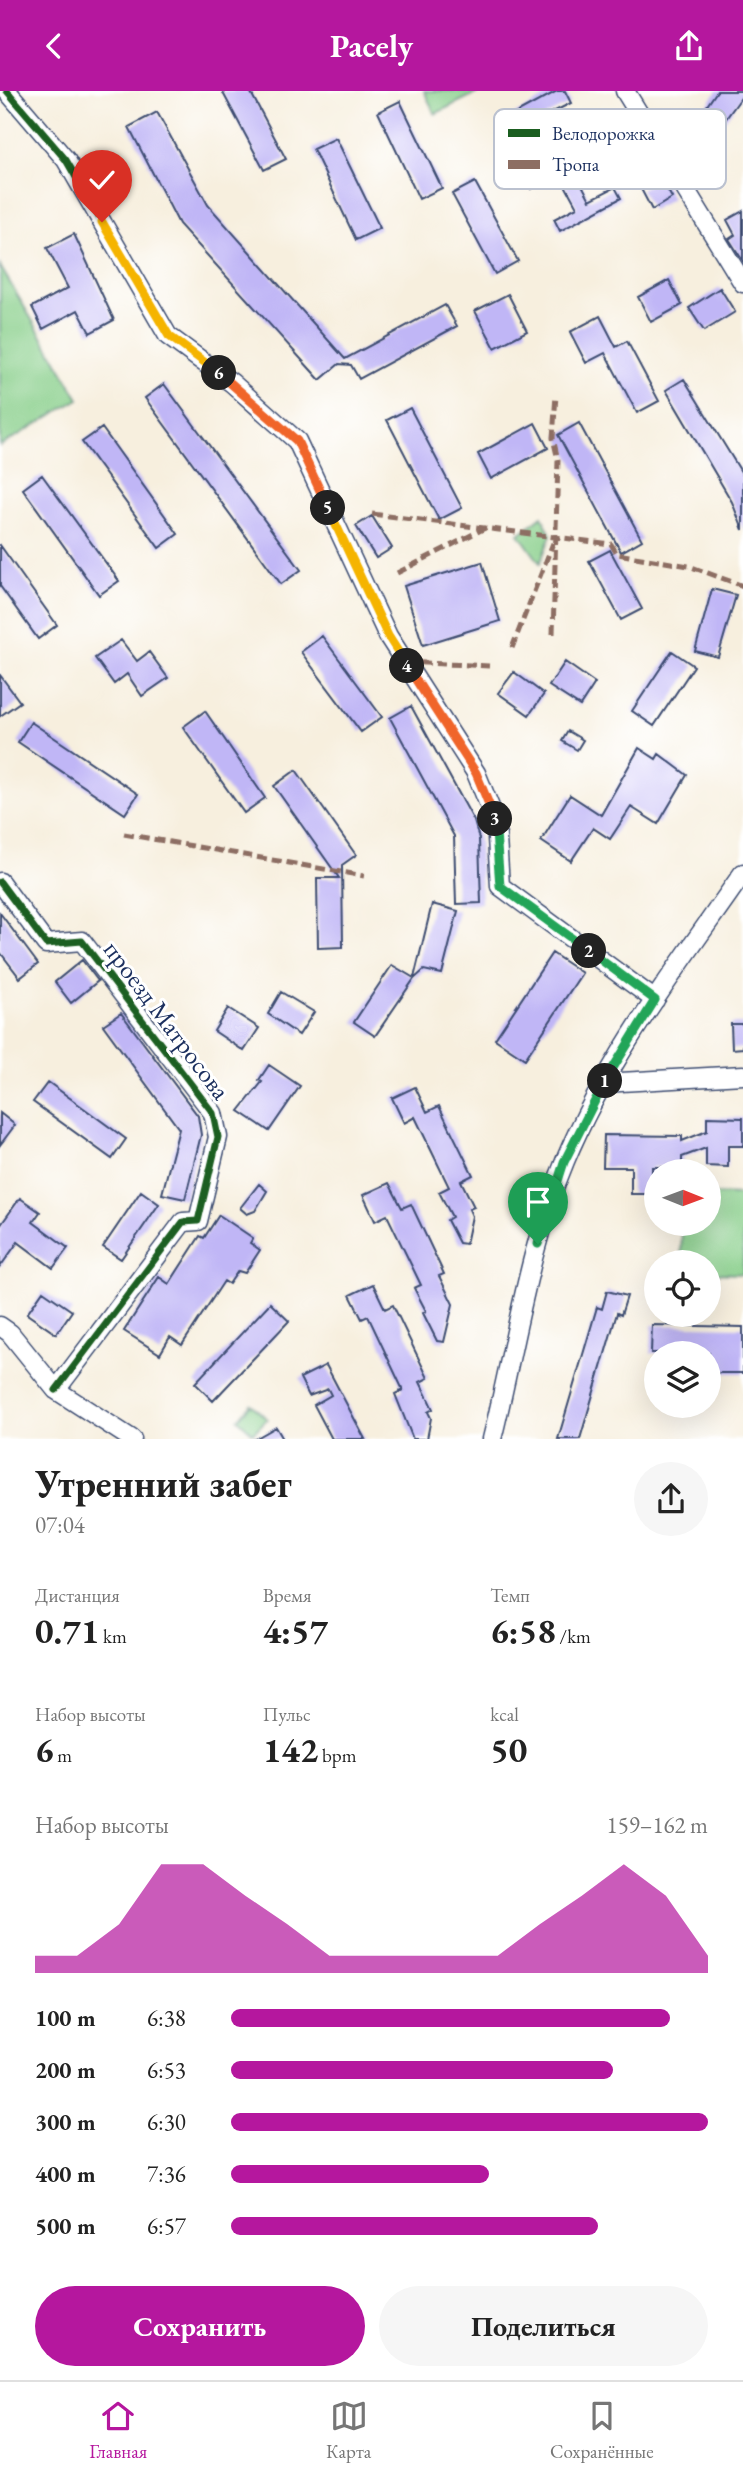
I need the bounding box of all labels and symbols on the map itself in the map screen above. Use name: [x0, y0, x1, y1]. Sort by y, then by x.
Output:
legend: [494, 109, 726, 189]
text: Велодорожка: [552, 121, 656, 146]
pin: [72, 150, 132, 222]
text: Тропа: [552, 152, 600, 177]
pin: 6: [202, 355, 236, 391]
pin: 5: [310, 491, 346, 525]
pin: 4: [390, 649, 424, 683]
pin: 3: [477, 801, 512, 837]
pin: 2: [572, 933, 606, 969]
street label: проезд Матросова: [96, 934, 238, 1107]
pin: 1: [588, 1063, 622, 1098]
north arrow: [644, 1159, 721, 1235]
pin: [508, 1172, 568, 1244]

